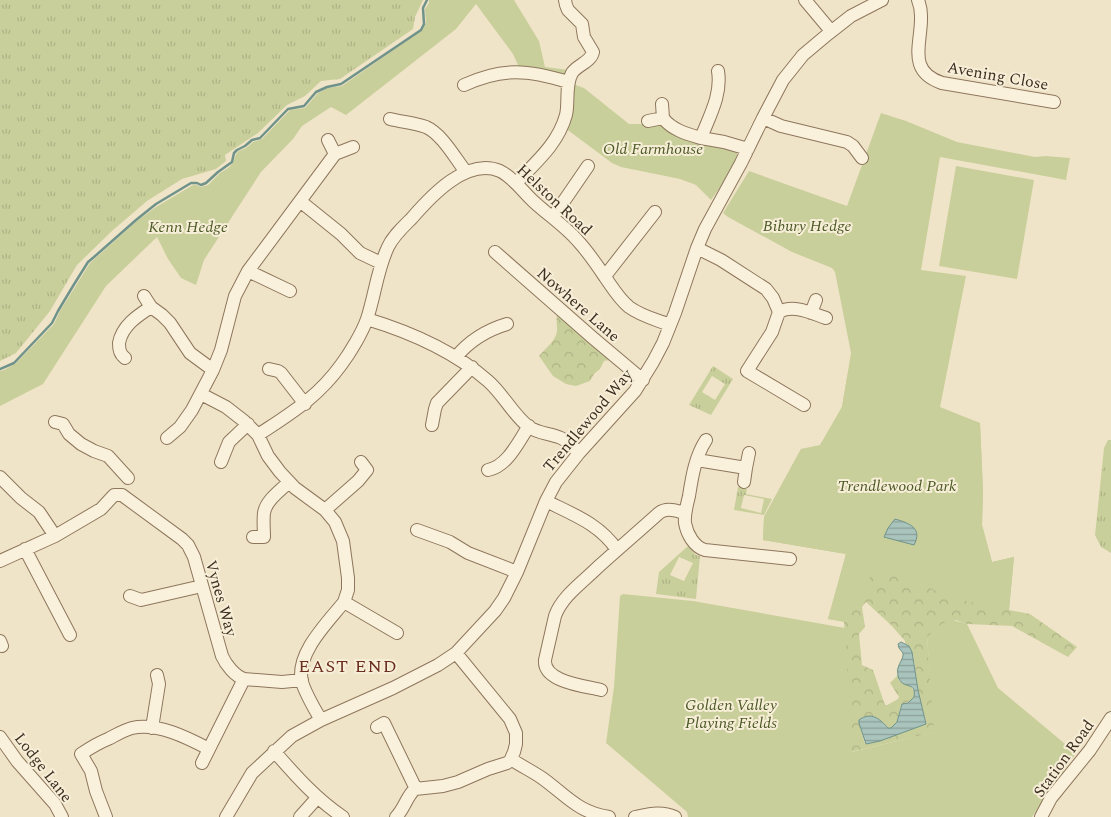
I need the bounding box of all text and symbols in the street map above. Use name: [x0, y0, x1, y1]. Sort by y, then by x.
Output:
street label: Avening Close: [945, 55, 1050, 97]
park label: Old Farmhouse: [603, 137, 703, 161]
street label: Helston Road: [511, 158, 598, 241]
park label: Bibury Hedge: [763, 214, 851, 238]
park label: Kenn Hedge: [148, 215, 228, 239]
street label: Nowhere Lane: [531, 262, 625, 348]
street label: Trendlewood Way: [537, 363, 639, 478]
park label: Trendlewood Park: [837, 474, 957, 498]
street label: Vynes Way: [199, 557, 244, 640]
district label: EAST END: [298, 653, 398, 680]
park label: Golden Valley Playing Fields: [685, 693, 777, 735]
street label: Station Road: [1027, 715, 1100, 802]
street label: Lodge Lane: [8, 727, 78, 808]

